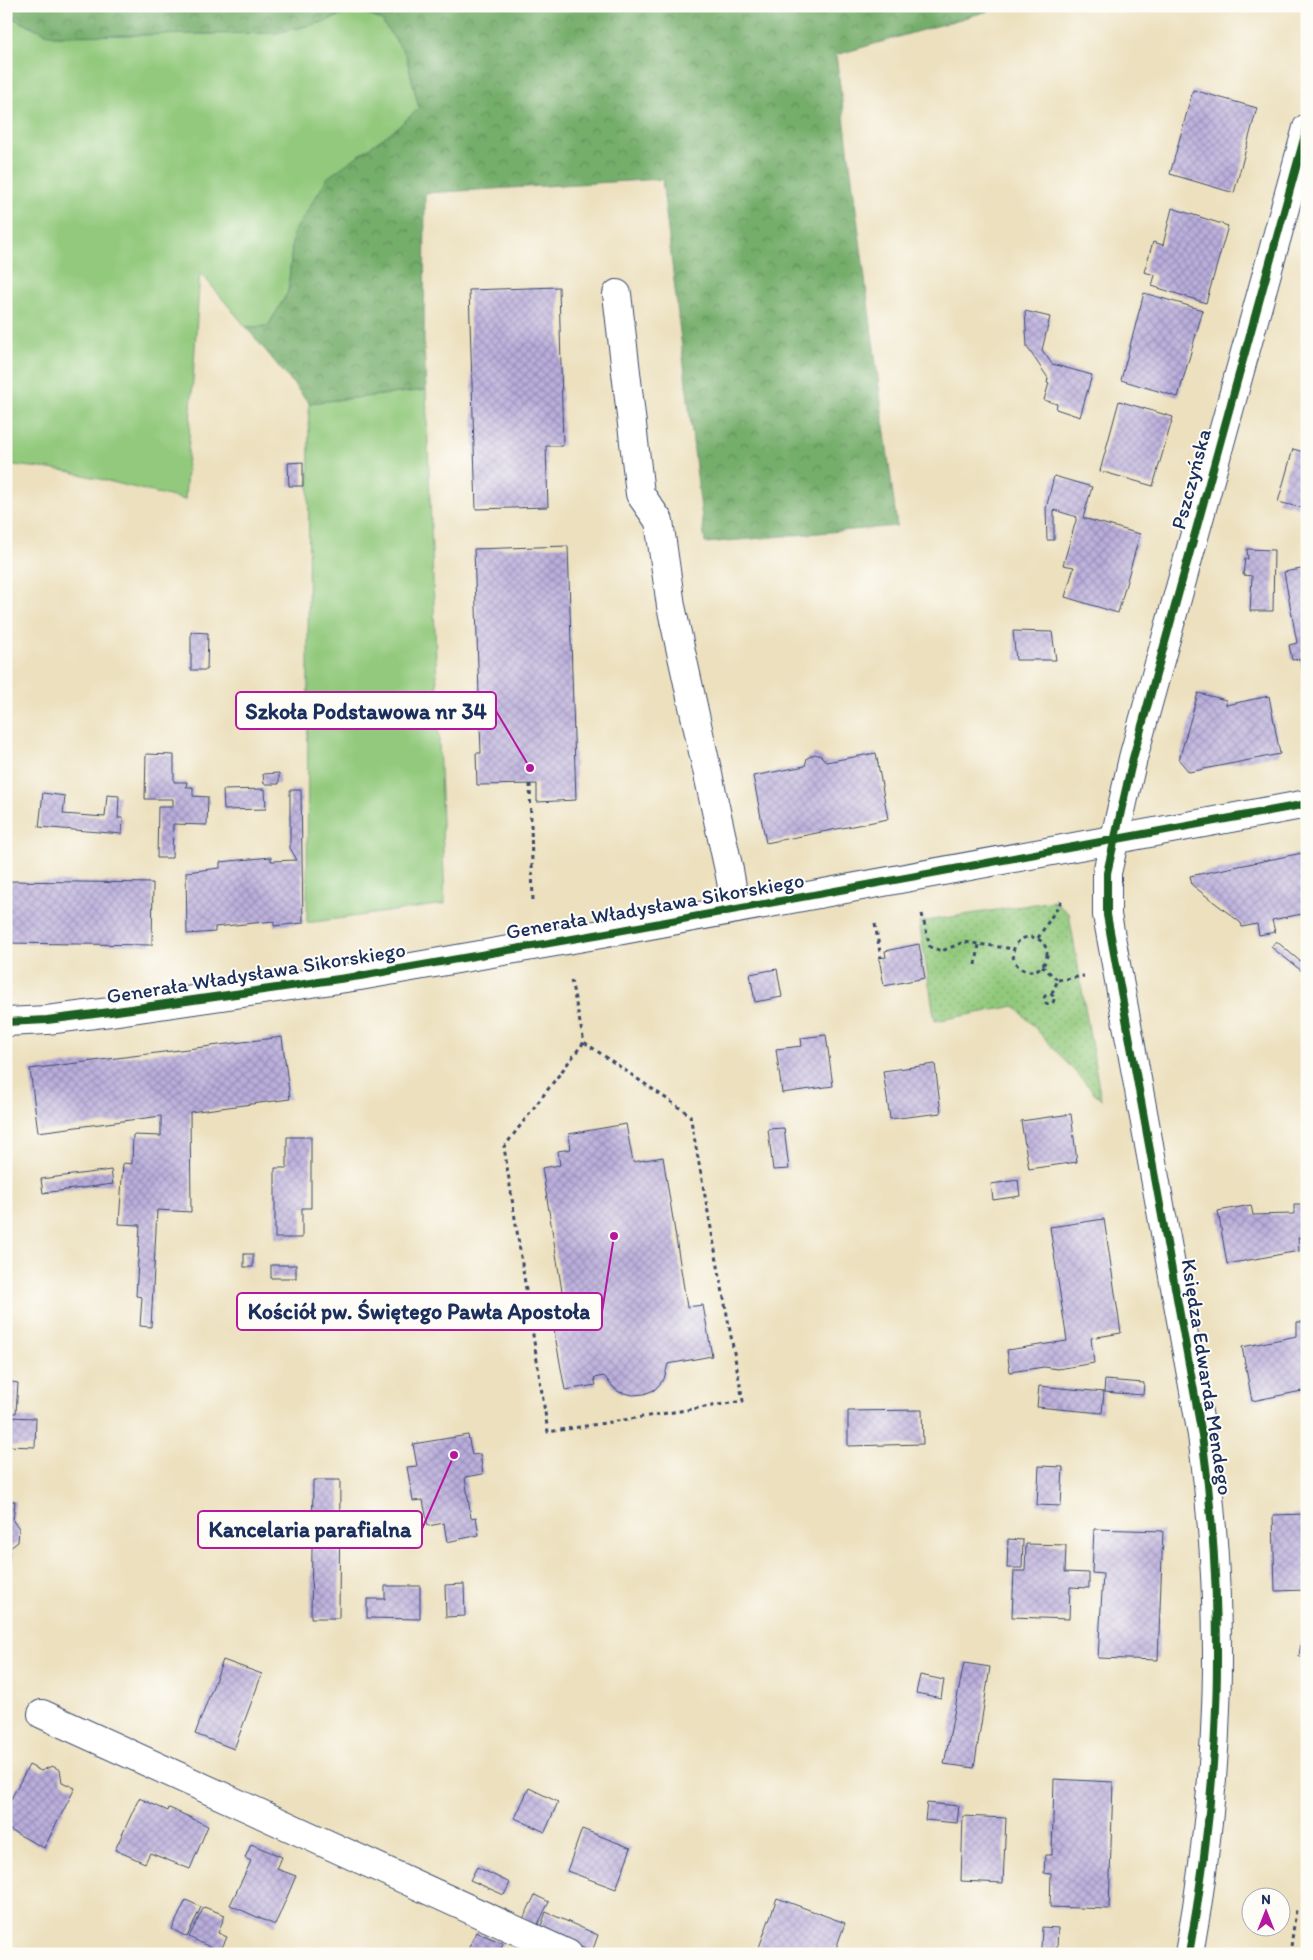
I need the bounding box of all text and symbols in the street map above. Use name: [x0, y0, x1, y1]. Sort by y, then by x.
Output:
street label: Pszczyńska: [1165, 426, 1216, 532]
callout: Szkoła Podstawowa nr 34: [236, 692, 496, 729]
text: Szkoła Podstawowa nr 34: [245, 698, 487, 725]
street label: Generała Władysława Sikorskiego: [504, 867, 806, 944]
street label: Generała Władysława Sikorskiego: [105, 936, 407, 1009]
street label: Księdza Edwarda Mendego: [1176, 1257, 1239, 1497]
callout: Kościół pw. Świętego Pawła Apostoła: [237, 1293, 602, 1330]
text: Kościół pw. Świętego Pawła Apostoła: [248, 1298, 590, 1325]
callout: Kancelaria parafialna: [198, 1511, 422, 1548]
text: Kancelaria parafialna: [209, 1516, 412, 1543]
north arrow: [1240, 1888, 1290, 1938]
text: N: [1261, 1891, 1271, 1908]

